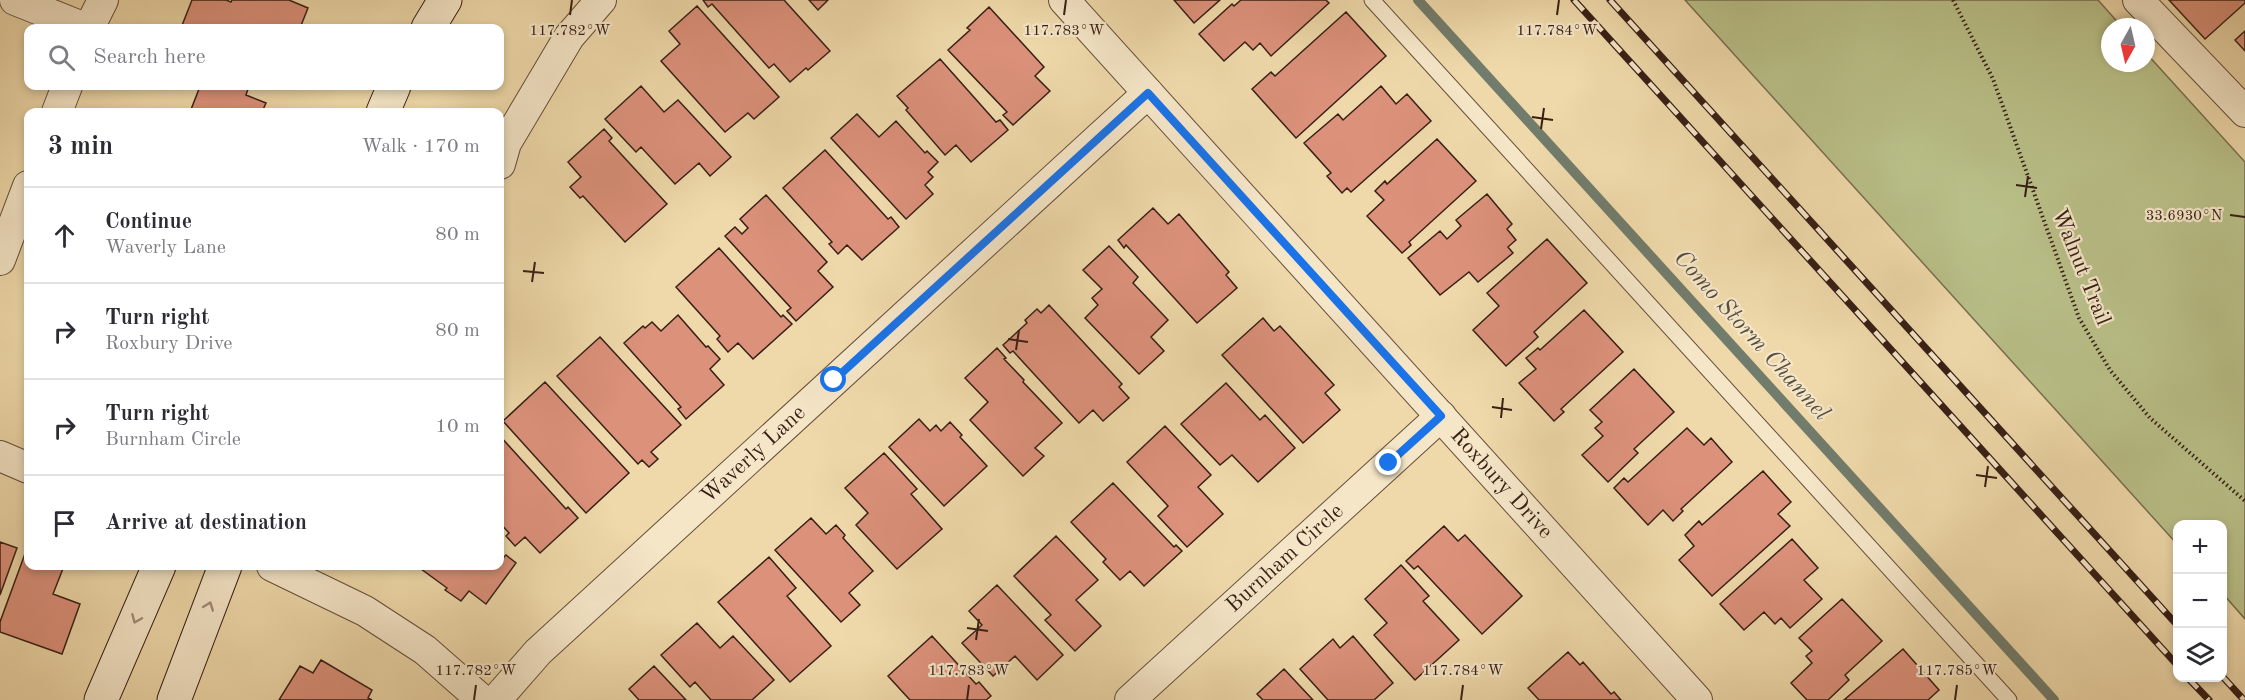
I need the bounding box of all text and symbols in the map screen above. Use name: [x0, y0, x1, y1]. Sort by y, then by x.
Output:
north arrow: [2101, 18, 2155, 72]
search box: [24, 24, 504, 90]
text: 117.782°W: [529, 24, 611, 39]
text: 117.783°W: [1023, 24, 1105, 39]
text: 117.784°W: [1516, 24, 1598, 39]
icon: search: [45, 41, 78, 74]
text: Search here: [93, 46, 206, 68]
text: 3 min: [48, 134, 113, 160]
text: Walk · 170 m: [361, 137, 480, 157]
street label: Walnut Trail: [2048, 206, 2114, 328]
text: 33.6930°N: [2146, 209, 2223, 224]
text: Continue: [105, 211, 192, 233]
icon: ahead: [48, 219, 81, 252]
text: 80 m: [435, 225, 480, 245]
text: Waverly Lane: [105, 238, 226, 258]
water label: Como Storm Channel: [1669, 246, 1833, 426]
text: Turn right: [105, 307, 209, 329]
icon: right: [48, 315, 81, 348]
text: 80 m: [435, 321, 480, 341]
text: Roxbury Drive: [105, 334, 233, 354]
route start: [820, 366, 846, 392]
street label: Waverly Lane: [697, 401, 810, 508]
text: Turn right: [105, 403, 209, 425]
icon: right: [48, 411, 81, 444]
text: 10 m: [435, 417, 480, 437]
street label: Roxbury Drive: [1446, 424, 1557, 543]
text: Burnham Circle: [105, 430, 241, 450]
route end: [1375, 449, 1401, 475]
street label: Burnham Circle: [1222, 500, 1348, 617]
icon: arrive: [48, 507, 81, 540]
text: Arrive at destination: [105, 512, 307, 534]
map controls: [2173, 520, 2227, 682]
button: +: [2173, 520, 2227, 574]
button: −: [2173, 574, 2227, 628]
one-way arrow: [202, 601, 215, 612]
one-way arrow: [131, 613, 143, 624]
button: layers: [2173, 628, 2227, 682]
text: 117.782°W: [435, 664, 517, 679]
text: 117.783°W: [928, 664, 1010, 679]
text: 117.784°W: [1422, 664, 1504, 679]
text: 117.785°W: [1916, 664, 1998, 679]

